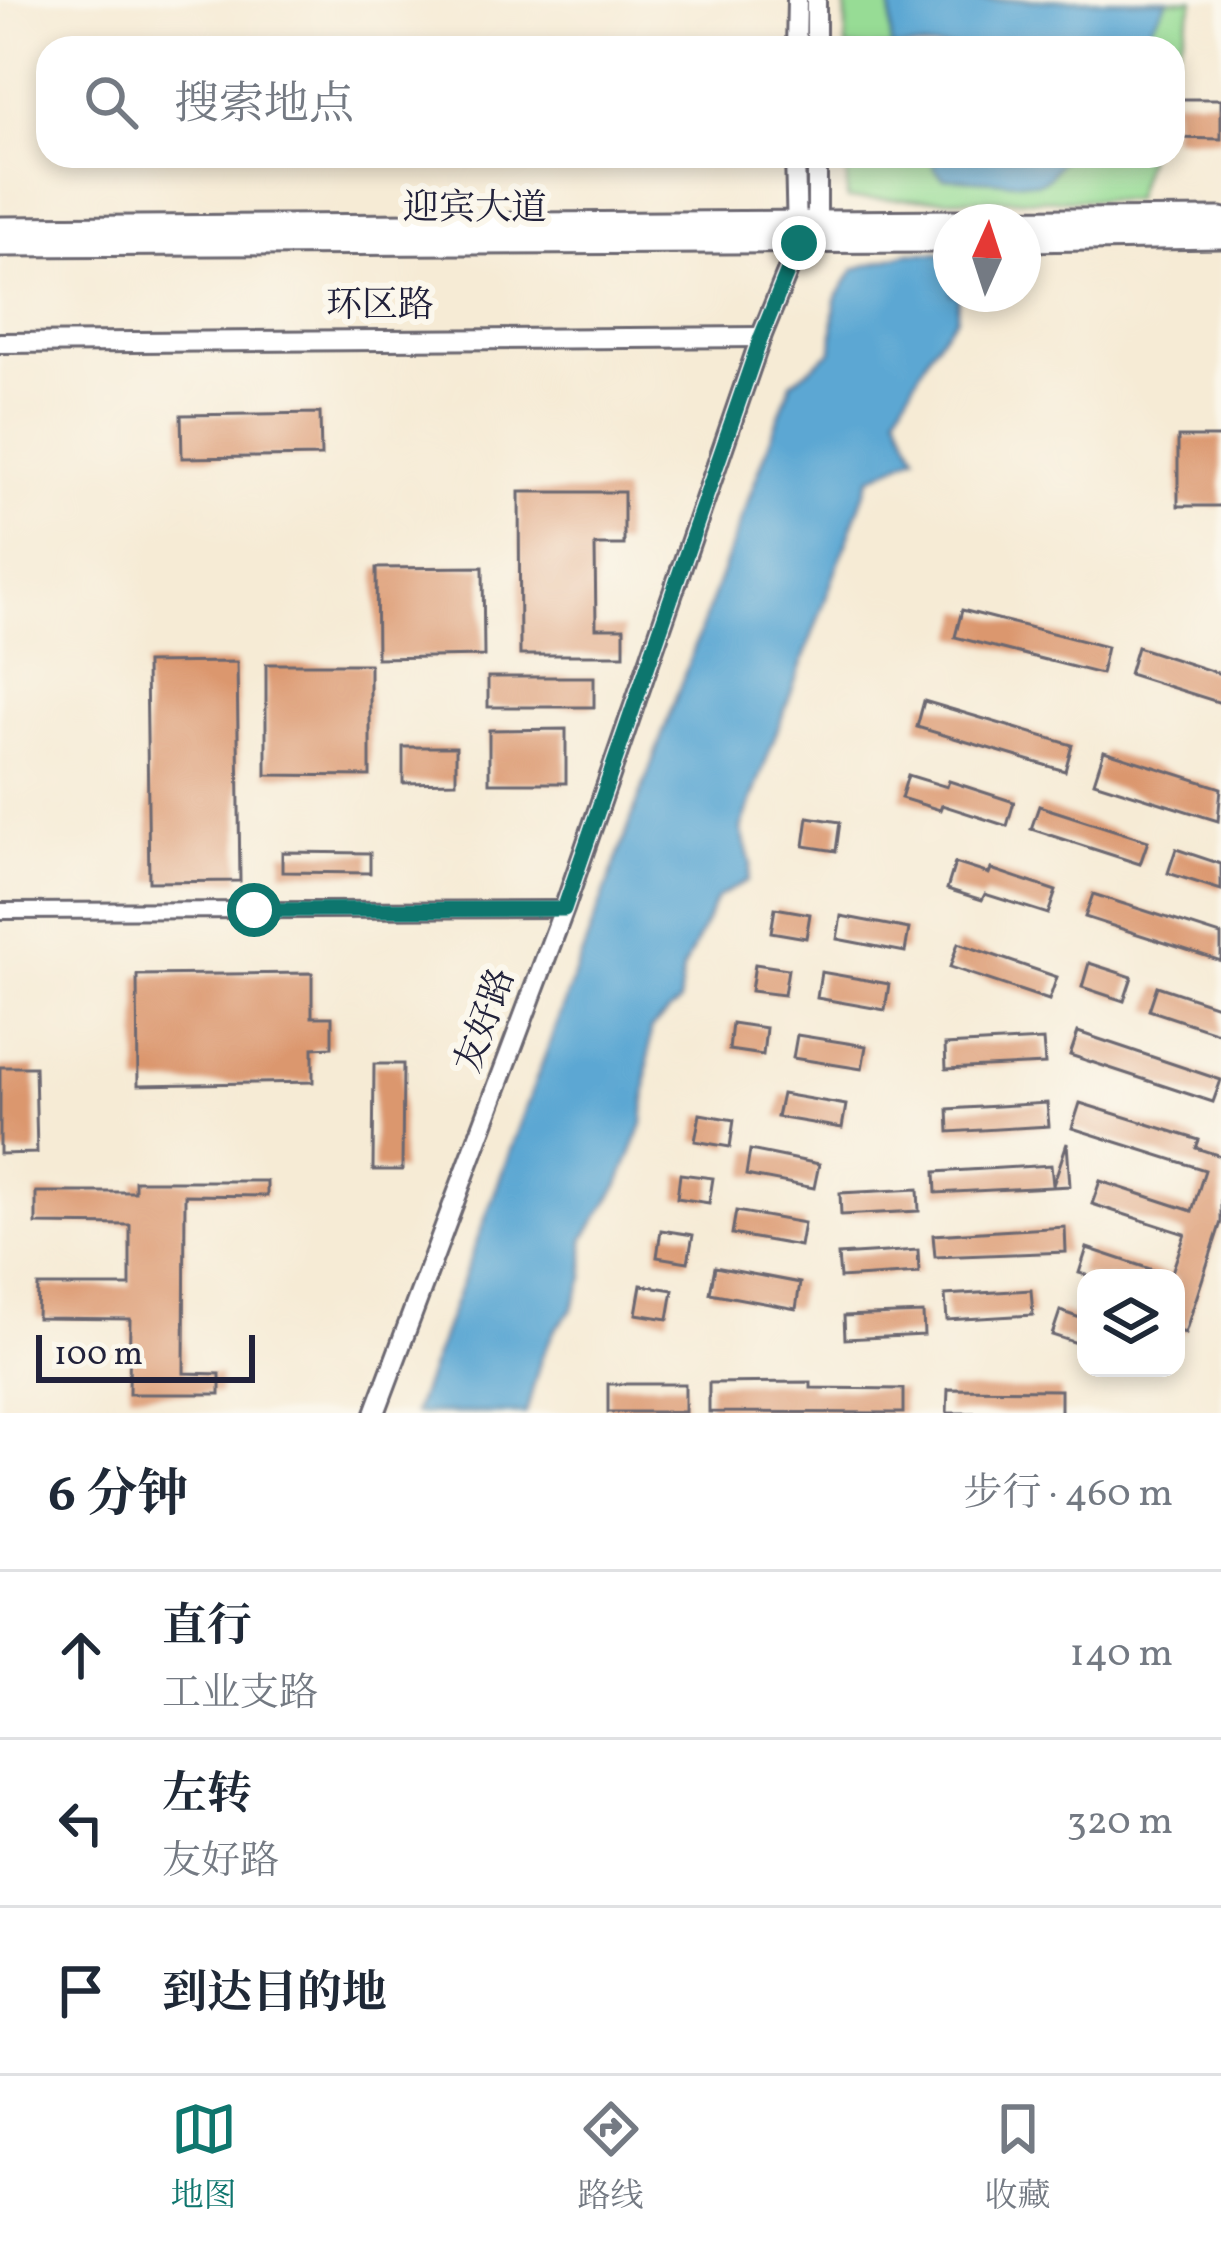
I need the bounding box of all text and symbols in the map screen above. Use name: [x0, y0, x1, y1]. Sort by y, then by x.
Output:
search box: [36, 36, 1185, 168]
icon: search: [78, 69, 144, 135]
text: 搜索地点: [174, 75, 354, 138]
street label: 迎宾大道: [403, 185, 547, 235]
north arrow: [933, 204, 1041, 312]
route end: [772, 216, 826, 270]
street label: 环区路: [326, 282, 434, 332]
route start: [227, 883, 281, 937]
street label: 友好路: [445, 962, 529, 1080]
map controls: [1077, 1269, 1185, 1377]
button: layers: [1077, 1269, 1185, 1377]
scale bar: [36, 1329, 255, 1382]
text: 100 m: [54, 1333, 143, 1379]
text: 6 分钟: [48, 1461, 188, 1532]
text: 步行 · 460 m: [963, 1468, 1173, 1522]
text: 直行: [162, 1597, 252, 1660]
icon: ahead: [48, 1622, 114, 1688]
text: 140 m: [1070, 1628, 1173, 1682]
text: 工业支路: [162, 1668, 318, 1722]
text: 左转: [162, 1765, 252, 1828]
icon: left: [48, 1790, 114, 1856]
text: 320 m: [1067, 1796, 1173, 1850]
text: 友好路: [162, 1836, 279, 1890]
icon: arrive: [48, 1958, 114, 2024]
text: 到达目的地: [162, 1964, 387, 2027]
tab: 地图: [171, 2096, 237, 2221]
tab: 路线: [578, 2096, 644, 2221]
tab: 收藏: [985, 2096, 1051, 2221]

